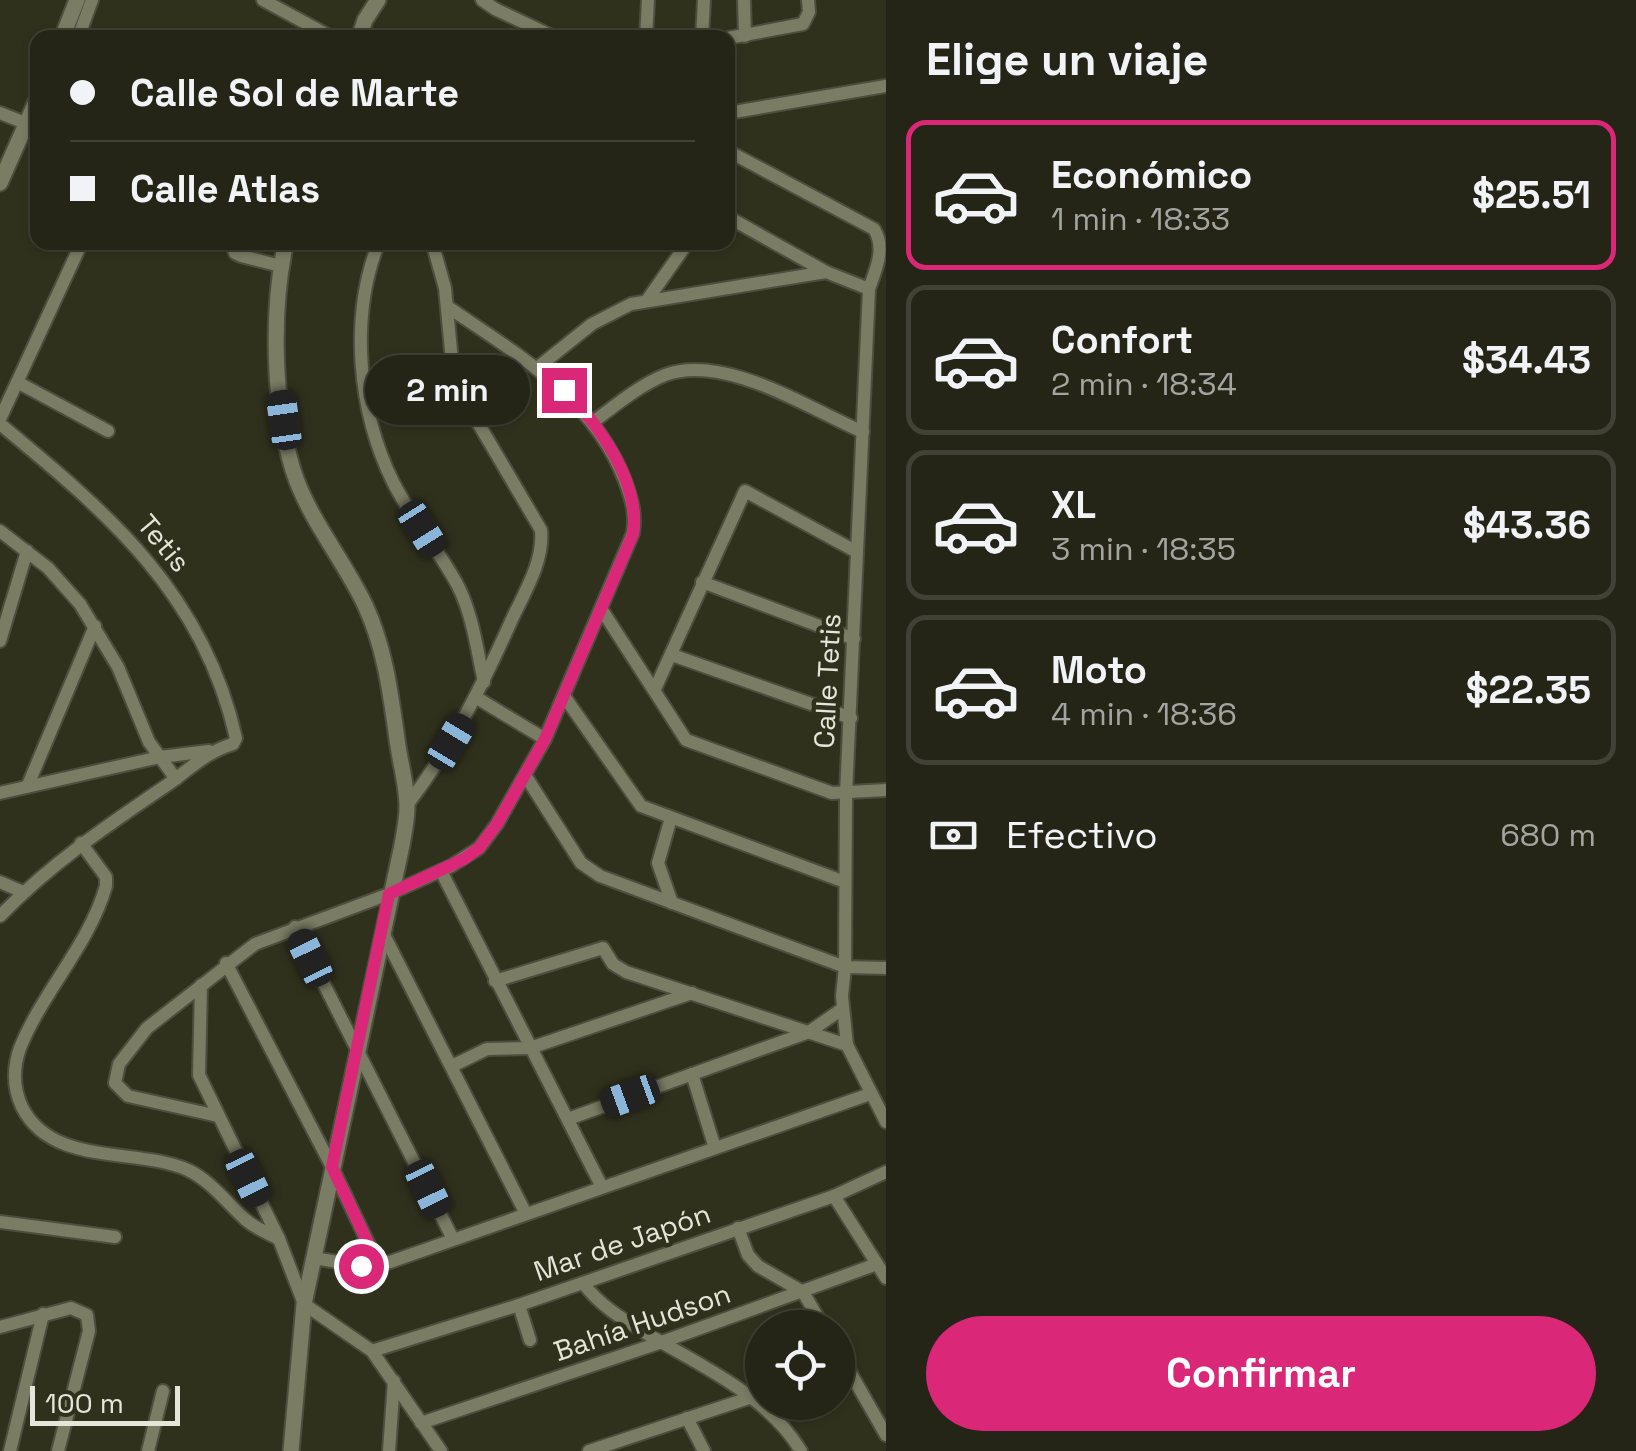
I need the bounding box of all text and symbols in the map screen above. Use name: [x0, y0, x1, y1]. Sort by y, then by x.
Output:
text: Elige un viaje: [926, 31, 1209, 88]
text: Calle Sol de Marte: [130, 69, 459, 117]
icon: car: [931, 150, 1021, 240]
text: Económico: [1051, 151, 1252, 199]
text: Calle Atlas: [130, 165, 320, 213]
text: $25.51: [1472, 171, 1591, 219]
text: 1 min · 18:33: [1051, 199, 1230, 239]
icon: car: [931, 315, 1021, 405]
text: Confort: [1051, 316, 1193, 364]
text: $34.43: [1462, 336, 1591, 384]
callout: 2 min: [364, 355, 529, 425]
text: 2 min · 18:34: [1051, 364, 1237, 404]
route end: [542, 368, 587, 413]
text: 2 min: [406, 370, 489, 410]
car: [265, 388, 303, 452]
icon: car: [931, 480, 1021, 570]
text: XL: [1051, 481, 1096, 529]
car: [393, 496, 451, 562]
text: $43.36: [1463, 501, 1591, 549]
street label: Tetis: [130, 507, 198, 579]
text: 3 min · 18:35: [1051, 529, 1236, 569]
street label: Calle Tetis: [805, 613, 849, 749]
icon: car: [931, 645, 1021, 735]
text: Moto: [1051, 646, 1147, 694]
text: $22.35: [1466, 666, 1591, 714]
text: 4 min · 18:36: [1051, 694, 1237, 734]
car: [423, 709, 479, 775]
icon: cash: [926, 808, 981, 863]
text: Efectivo: [1006, 811, 1158, 859]
text: 680 m: [1500, 815, 1596, 855]
car: [283, 924, 337, 992]
car: [597, 1072, 663, 1120]
car: [221, 1144, 275, 1212]
car: [401, 1155, 455, 1223]
street label: Mar de Japón: [529, 1195, 715, 1289]
route start: [339, 1244, 384, 1289]
street label: Bahía Hudson: [549, 1275, 735, 1369]
map controls: [745, 1310, 855, 1420]
button: locate: [745, 1310, 855, 1420]
button: Confirmar: [926, 1316, 1596, 1431]
scale bar: [30, 1381, 180, 1426]
text: 100 m: [45, 1385, 124, 1421]

